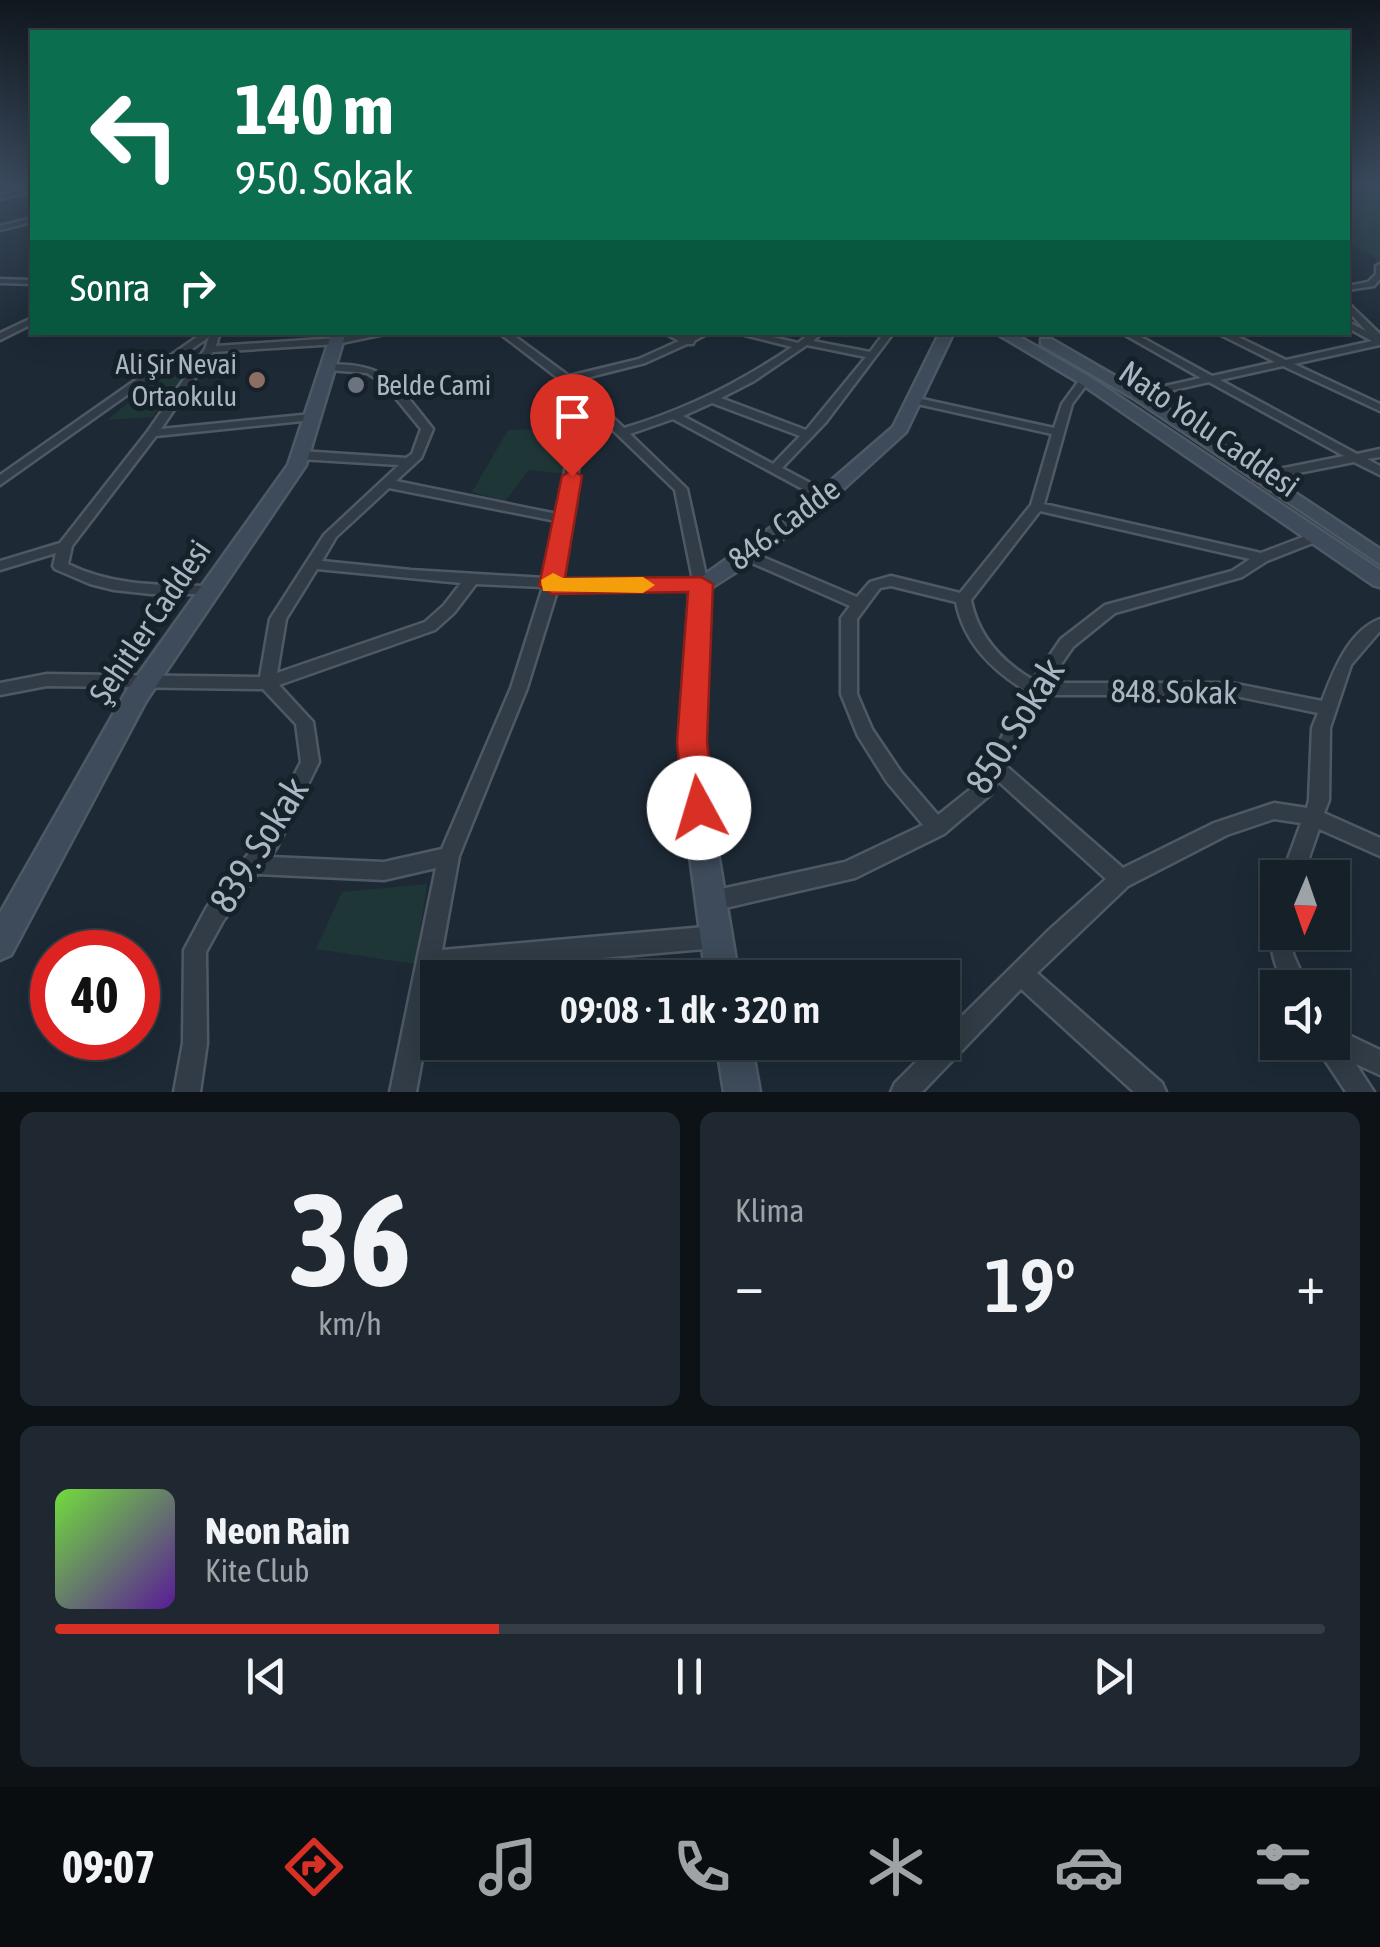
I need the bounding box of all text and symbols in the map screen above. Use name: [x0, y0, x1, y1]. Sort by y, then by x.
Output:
text: 140 m: [235, 69, 394, 149]
icon: left: [70, 70, 200, 200]
text: 950. Sokak: [235, 152, 413, 204]
icon: right: [170, 260, 225, 315]
text: Sonra: [70, 266, 150, 309]
place label: Ali Şir Nevai Ortaokulu: [116, 348, 237, 412]
street label: Nato Yolu Caddesi: [1112, 353, 1306, 504]
marker: Ali Şir Nevai Ortaokulu: [246, 369, 268, 391]
place label: Belde Cami: [376, 369, 491, 401]
marker: Belde Cami: [345, 374, 367, 396]
pin: [530, 374, 615, 477]
icon: arrive: [545, 389, 600, 444]
street label: 846. Cadde: [721, 470, 846, 577]
street label: Şehitler Caddesi: [81, 533, 218, 711]
street label: 850. Sokak: [956, 650, 1073, 801]
street label: 848. Sokak: [1110, 672, 1238, 711]
position arrow: [647, 756, 751, 860]
street label: 839. Sokak: [200, 769, 317, 920]
north arrow: [1260, 860, 1350, 950]
map controls: [1260, 860, 1350, 1060]
speed limit sign: 40: [30, 930, 160, 1060]
button: sound: [1260, 970, 1350, 1060]
text: 09:08 · 1 dk · 320 m: [560, 988, 820, 1031]
text: 36: [289, 1165, 411, 1314]
text: Klima: [735, 1192, 804, 1229]
text: 19°: [984, 1242, 1076, 1328]
text: −: [735, 1253, 764, 1316]
text: +: [1296, 1253, 1325, 1316]
text: km/h: [318, 1305, 382, 1342]
text: Neon Rain: [205, 1509, 350, 1552]
text: Kite Club: [205, 1552, 309, 1589]
icon: previous: [239, 1649, 294, 1704]
icon: pause: [662, 1649, 717, 1704]
icon: next: [1086, 1649, 1141, 1704]
icon: directions: [279, 1832, 349, 1902]
icon: music: [473, 1832, 543, 1902]
icon: phone: [667, 1832, 737, 1902]
icon: climate: [861, 1832, 931, 1902]
icon: car: [1054, 1832, 1124, 1902]
icon: filters: [1248, 1832, 1318, 1902]
text: 09:07: [62, 1841, 155, 1893]

